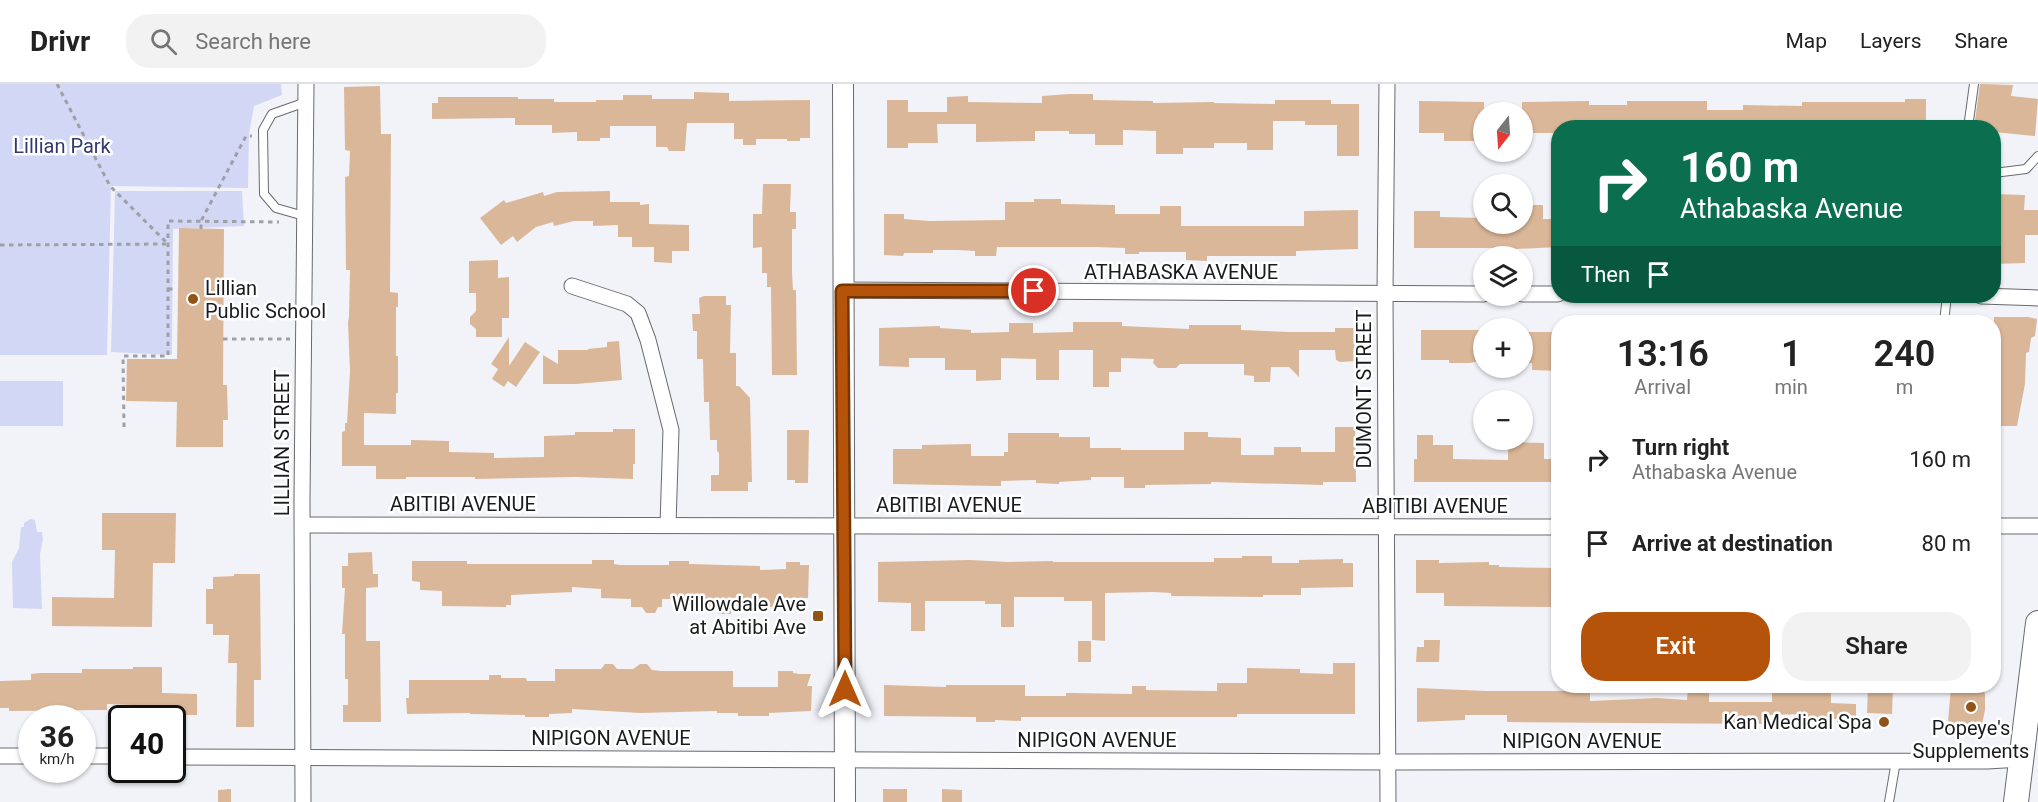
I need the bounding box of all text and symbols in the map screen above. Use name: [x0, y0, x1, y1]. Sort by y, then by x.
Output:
search box: [126, 14, 546, 68]
text: Drivr: [30, 25, 90, 58]
icon: search: [147, 25, 180, 58]
text: Search here: [195, 29, 311, 54]
text: Map: [1785, 29, 1827, 53]
text: Layers: [1860, 29, 1921, 53]
text: Share: [1954, 29, 2008, 53]
north arrow: [1473, 102, 1533, 162]
map controls: [1473, 102, 1533, 450]
park label: Lillian Park: [13, 134, 112, 158]
text: 160 m: [1680, 143, 1799, 192]
icon: right: [1581, 144, 1659, 222]
button: search: [1473, 174, 1533, 234]
text: Athabaska Avenue: [1680, 193, 1903, 225]
button: layers: [1473, 246, 1533, 306]
icon: arrive: [1642, 258, 1675, 291]
street label: ATHABASKA AVENUE: [1084, 260, 1278, 284]
text: Then: [1581, 262, 1630, 287]
pin: [1008, 265, 1059, 316]
icon: arrive: [1017, 274, 1050, 307]
place label: Lillian Public School: [205, 276, 326, 323]
marker: Lillian Public School: [186, 292, 200, 306]
street label: DUMONT STREET: [1352, 310, 1376, 468]
button: +: [1473, 318, 1533, 378]
text: 13:16: [1617, 333, 1709, 375]
text: 1: [1781, 333, 1801, 375]
text: 240: [1874, 333, 1935, 375]
street label: LILLIAN STREET: [270, 370, 294, 516]
text: Arrival: [1634, 375, 1691, 399]
text: min: [1774, 375, 1808, 399]
text: m: [1896, 375, 1913, 399]
button: −: [1473, 390, 1533, 450]
text: Turn right: [1632, 435, 1729, 460]
icon: right: [1581, 443, 1614, 476]
text: 160 m: [1909, 447, 1971, 472]
text: Athabaska Avenue: [1632, 460, 1797, 484]
street label: ABITIBI AVENUE: [390, 492, 536, 516]
street label: ABITIBI AVENUE: [876, 493, 1022, 517]
street label: ABITIBI AVENUE: [1362, 494, 1508, 518]
icon: arrive: [1581, 527, 1614, 560]
text: Arrive at destination: [1632, 531, 1833, 556]
text: 80 m: [1922, 531, 1971, 556]
place label: Willowdale Ave at Abitibi Ave: [672, 592, 806, 639]
marker: Willowdale Ave at Abitibi Ave: [811, 609, 825, 623]
button: Exit: [1581, 612, 1770, 681]
button: Share: [1782, 612, 1971, 681]
position arrow: [813, 657, 877, 721]
marker: Popeye's Supplements: [1964, 700, 1978, 714]
speed limit sign: 40: [108, 705, 186, 783]
place label: Kan Medical Spa: [1723, 710, 1872, 734]
marker: Kan Medical Spa: [1877, 715, 1891, 729]
place label: Popeye's Supplements: [1913, 716, 2029, 763]
text: 36: [40, 719, 74, 754]
street label: NIPIGON AVENUE: [531, 726, 691, 750]
street label: NIPIGON AVENUE: [1017, 728, 1177, 752]
street label: NIPIGON AVENUE: [1502, 729, 1662, 753]
text: km/h: [39, 750, 75, 768]

